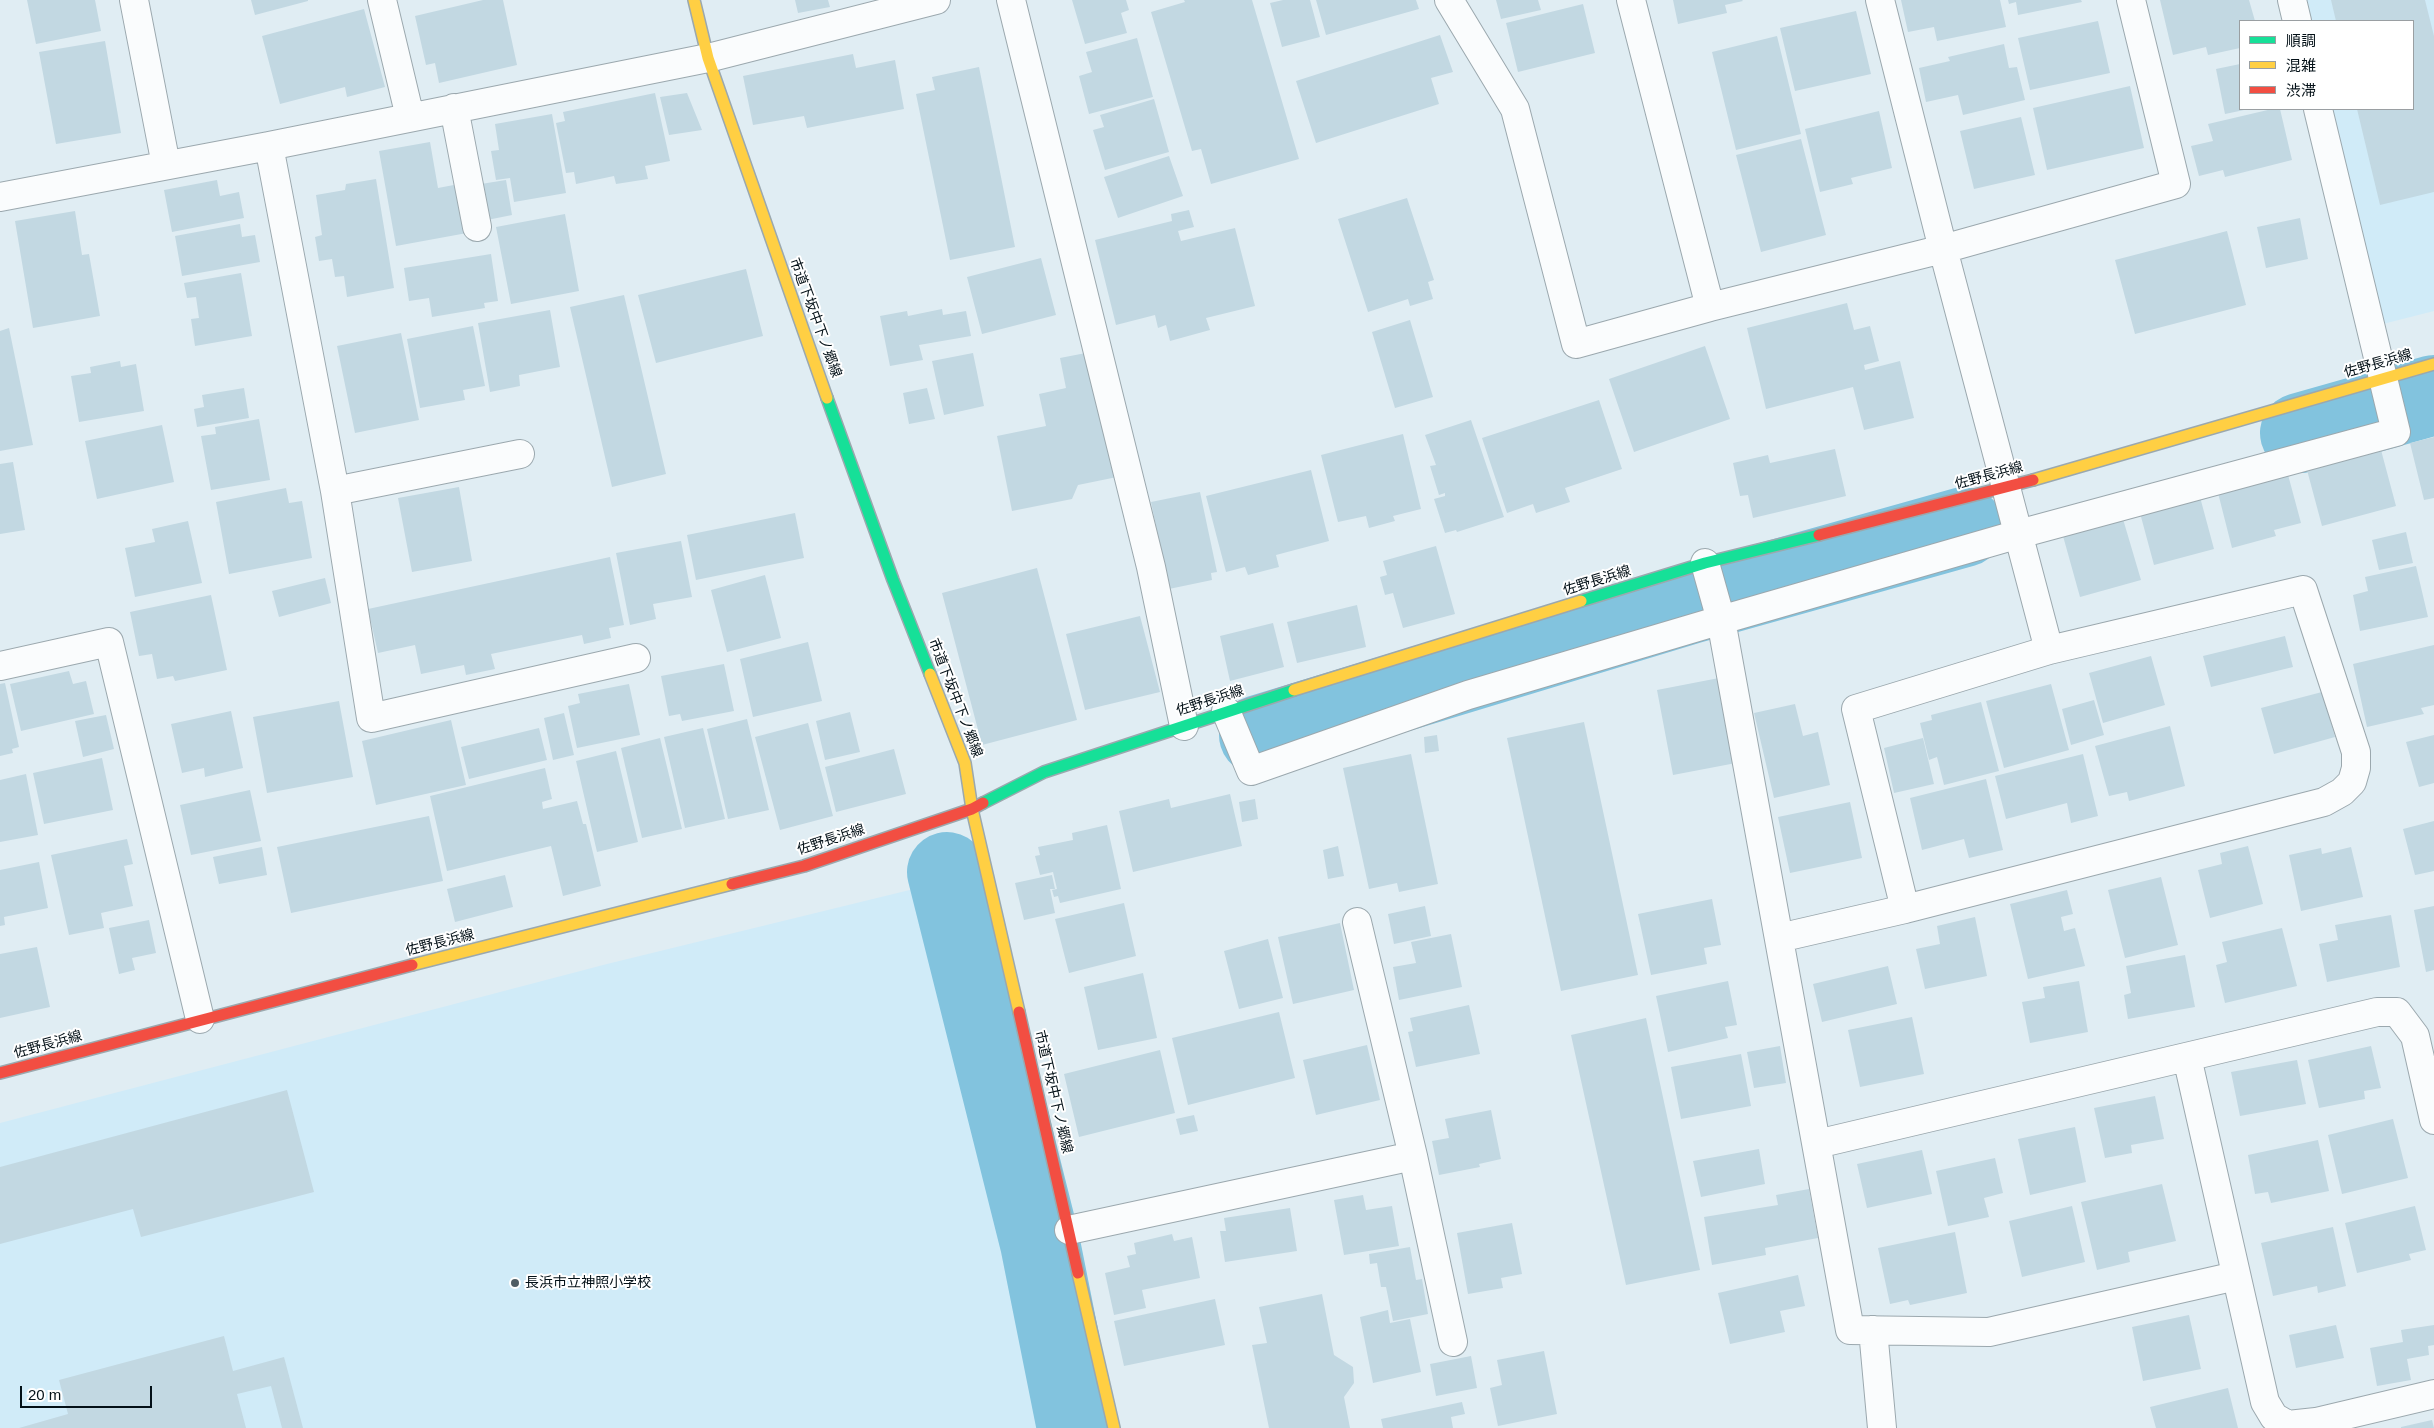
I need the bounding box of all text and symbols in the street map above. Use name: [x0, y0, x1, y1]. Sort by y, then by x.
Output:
legend: [2239, 20, 2414, 110]
text: 順調: [2286, 32, 2316, 49]
text: 混雑: [2286, 57, 2316, 74]
text: 渋滞: [2286, 82, 2316, 99]
street label: 市道下坂中下ノ郷線: [786, 256, 844, 380]
street label: 佐野長浜線: [2342, 346, 2414, 382]
street label: 佐野長浜線: [1953, 459, 2025, 493]
street label: 佐野長浜線: [1561, 563, 1633, 599]
street label: 市道下坂中下ノ郷線: [925, 636, 985, 760]
street label: 佐野長浜線: [1174, 682, 1246, 720]
street label: 佐野長浜線: [795, 821, 867, 859]
street label: 佐野長浜線: [404, 926, 476, 960]
street label: 佐野長浜線: [12, 1028, 84, 1062]
street label: 市道下坂中下ノ郷線: [1031, 1029, 1075, 1155]
place label: 長浜市立神照小学校: [525, 1275, 651, 1291]
marker: 長浜市立神照小学校: [509, 1277, 521, 1289]
scale bar: [22, 1376, 155, 1408]
text: 20 m: [28, 1386, 61, 1403]

